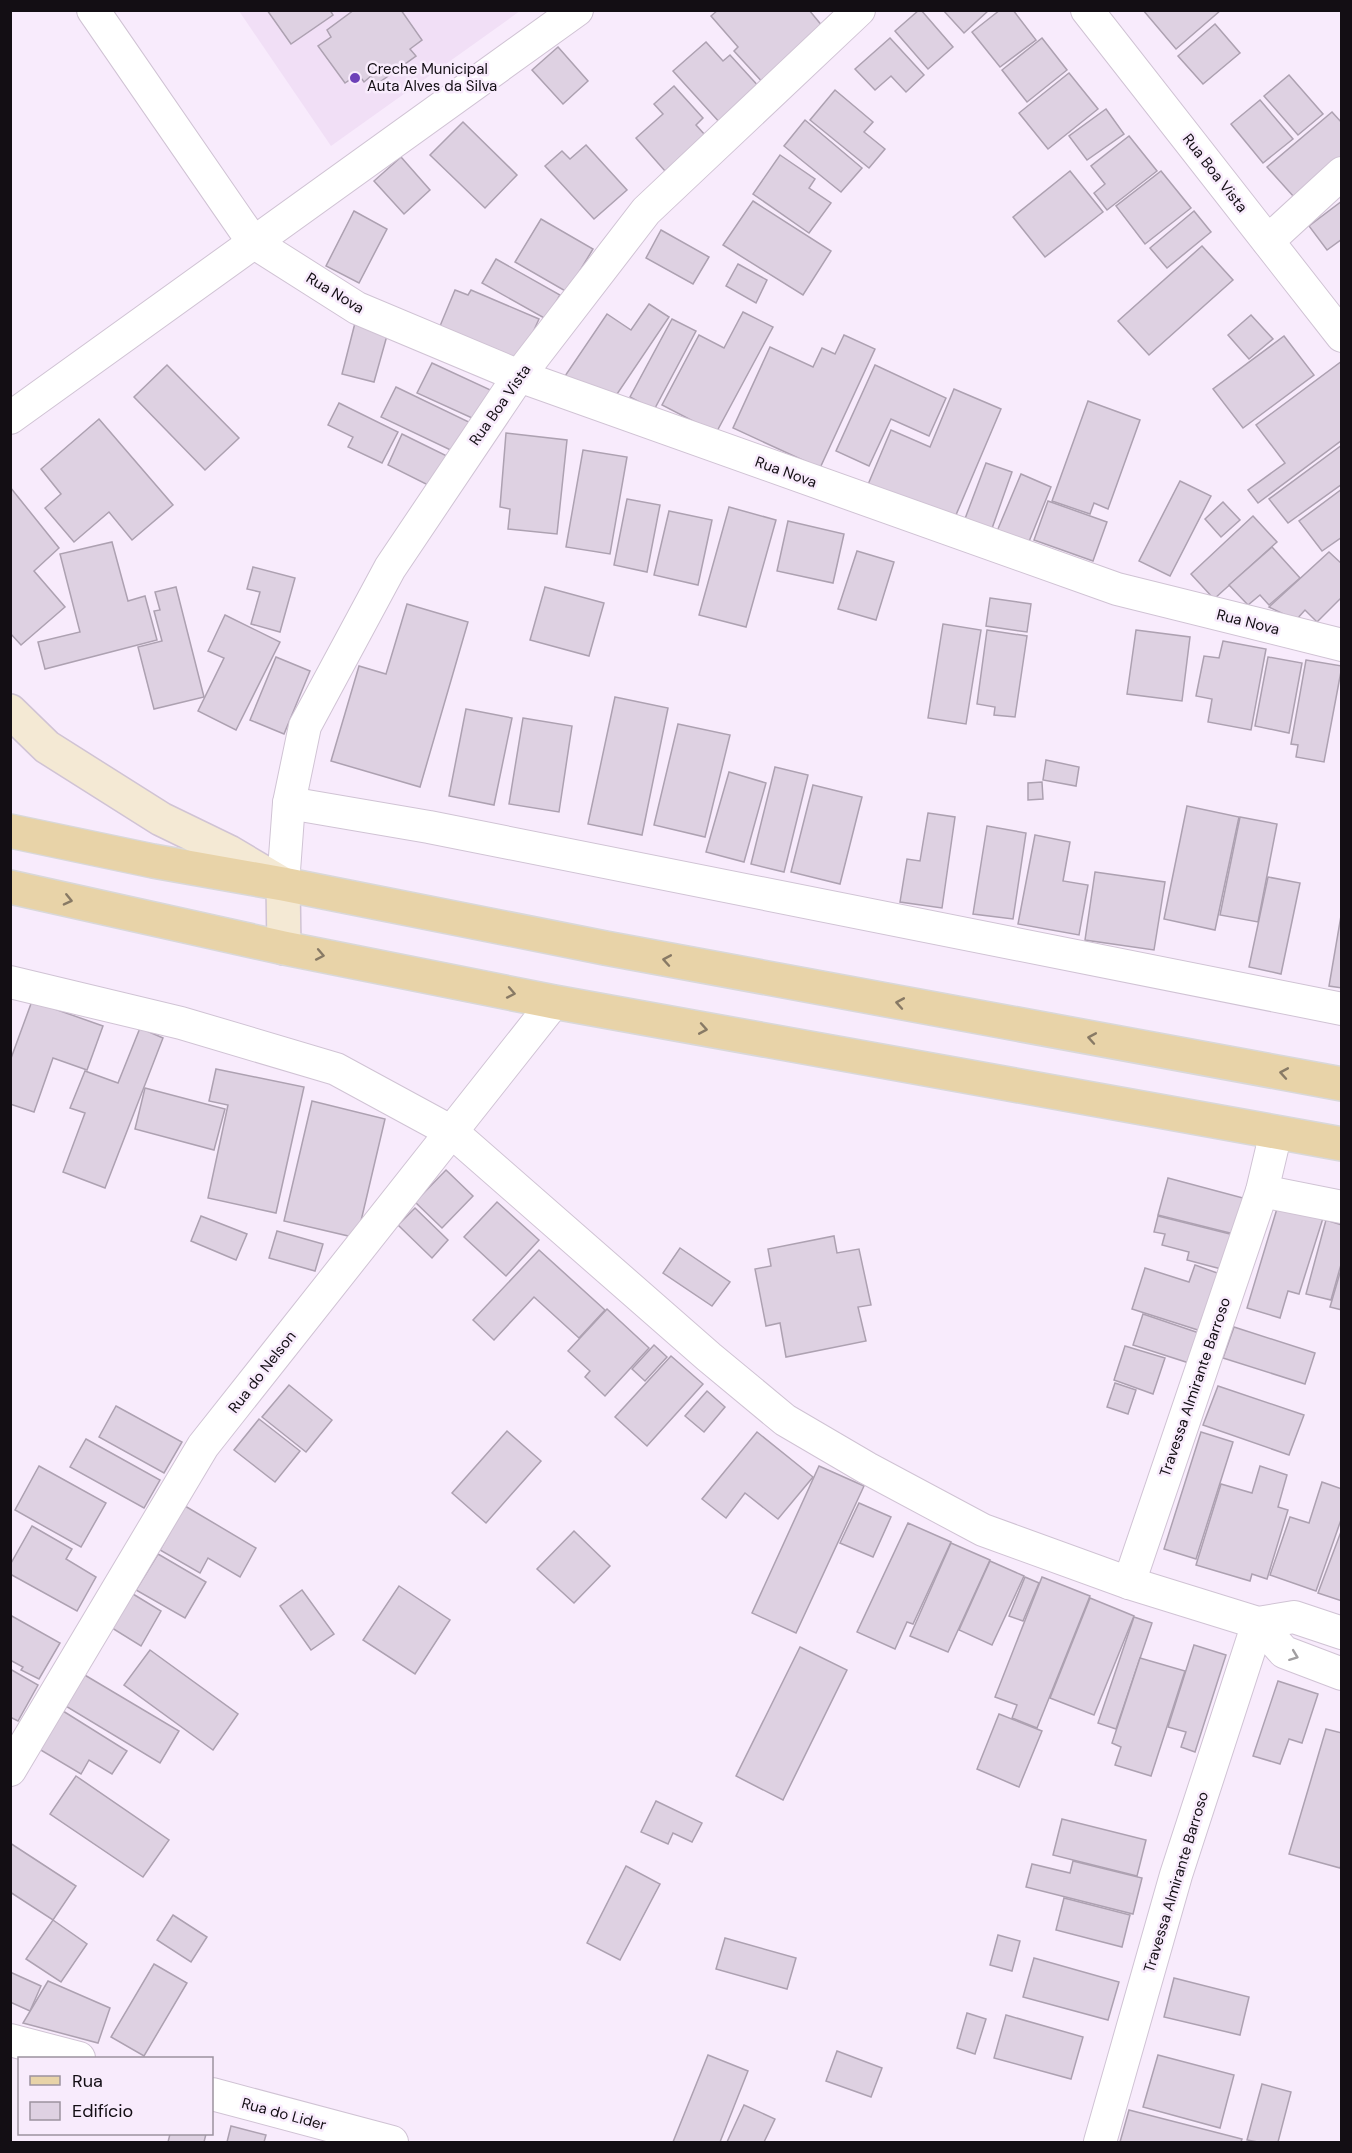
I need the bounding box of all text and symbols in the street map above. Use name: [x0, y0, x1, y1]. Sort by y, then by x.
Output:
place label: Creche Municipal Auta Alves da Silva: [367, 59, 497, 96]
marker: Creche Municipal Auta Alves da Silva: [348, 71, 362, 85]
street label: Rua Boa Vista: [1178, 130, 1252, 216]
street label: Rua Nova: [302, 268, 368, 318]
street label: Rua Boa Vista: [465, 361, 535, 449]
street label: Rua Nova: [752, 452, 820, 492]
street label: Rua Nova: [1214, 605, 1282, 639]
one-way arrow: [62, 893, 72, 906]
one-way arrow: [314, 948, 324, 961]
one-way arrow: [663, 954, 673, 967]
one-way arrow: [506, 986, 516, 999]
one-way arrow: [896, 997, 906, 1010]
one-way arrow: [697, 1022, 707, 1035]
one-way arrow: [1088, 1032, 1098, 1045]
one-way arrow: [1279, 1067, 1289, 1080]
street label: Travessa Almirante Barroso: [1155, 1295, 1235, 1479]
street label: Rua do Nelson: [224, 1327, 300, 1417]
one-way arrow: [1288, 1649, 1299, 1661]
street label: Travessa Almirante Barroso: [1139, 1789, 1213, 1975]
legend: [18, 2057, 213, 2135]
text: Rua: [72, 2069, 103, 2093]
street label: Rua do Lider: [239, 2093, 329, 2135]
text: Edifício: [72, 2099, 133, 2123]

